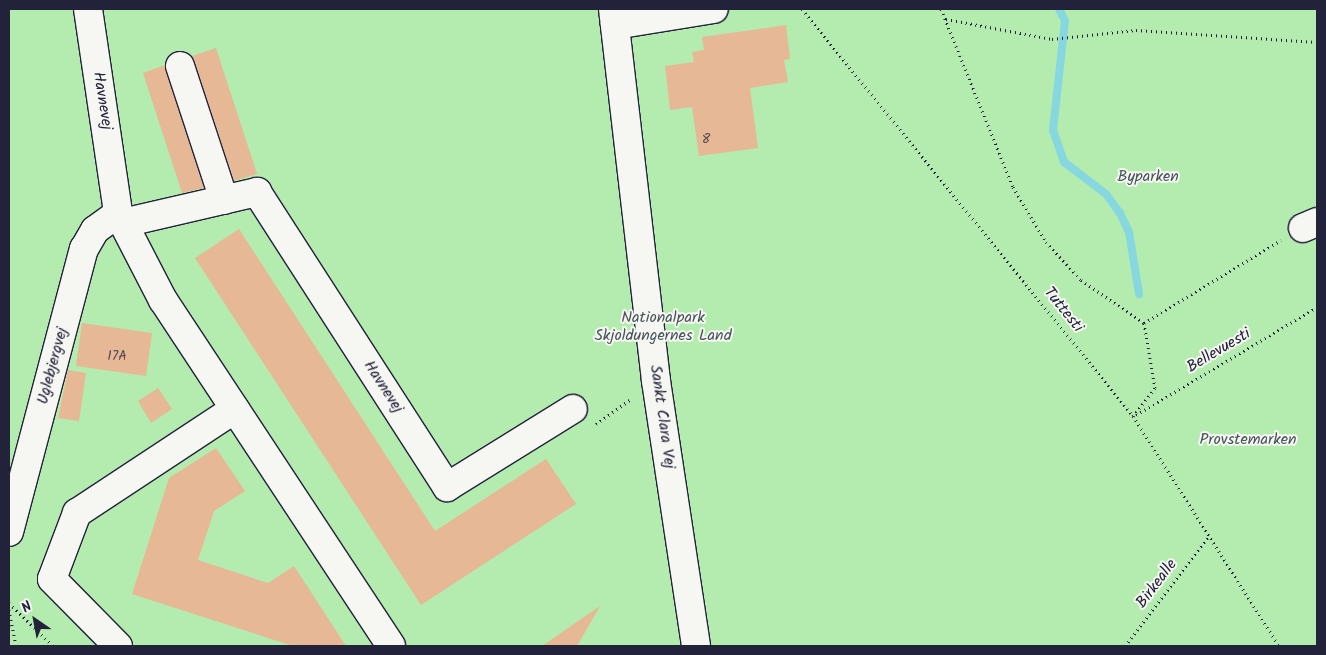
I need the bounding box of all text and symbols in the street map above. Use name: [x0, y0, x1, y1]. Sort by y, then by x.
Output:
street label: Havnevej: [88, 70, 116, 132]
house number: 8: [702, 131, 710, 147]
park label: Byparken: [1117, 167, 1179, 187]
street label: Tuttesti: [1039, 283, 1087, 337]
park label: Nationalpark Skjoldungernes Land: [594, 308, 732, 346]
street label: Uglebjergvej: [34, 325, 72, 407]
street label: Bellevuesti: [1184, 325, 1254, 377]
house number: 17A: [107, 348, 127, 364]
street label: Havnevej: [359, 357, 407, 417]
street label: Sankt Clara Vej: [645, 364, 679, 470]
park label: Provstemarken: [1200, 430, 1296, 450]
street label: Birkealle: [1132, 556, 1182, 612]
north arrow: [10, 595, 60, 645]
text: N: [17, 596, 37, 619]

